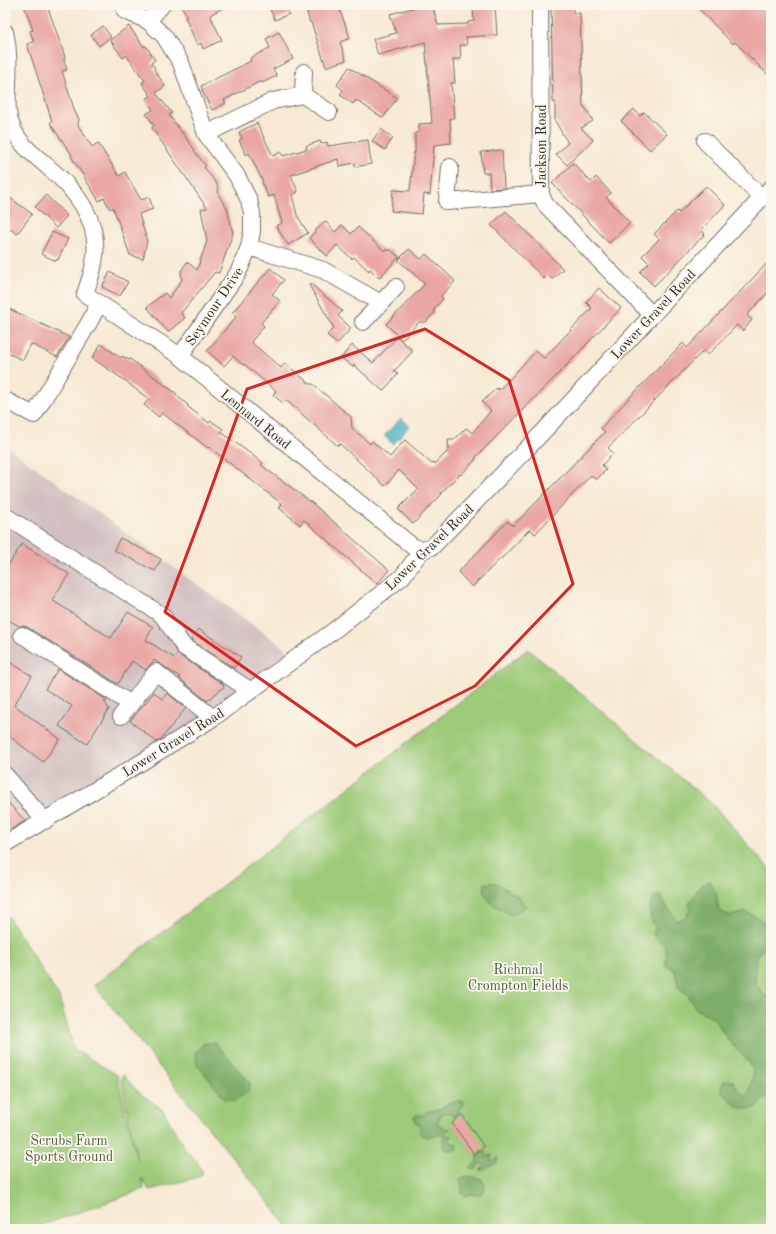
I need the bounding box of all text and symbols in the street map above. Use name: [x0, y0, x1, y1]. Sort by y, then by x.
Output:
street label: Jackson Road: [535, 104, 549, 188]
street label: Seymour Drive: [183, 265, 246, 348]
street label: Lower Gravel Road: [609, 267, 699, 362]
street label: Lennard Road: [218, 387, 293, 452]
street label: Lower Gravel Road: [383, 502, 477, 593]
street label: Lower Gravel Road: [120, 706, 227, 780]
park label: Richmal Crompton Fields: [468, 963, 568, 993]
park label: Scrubs Farm Sports Ground: [25, 1134, 113, 1164]

